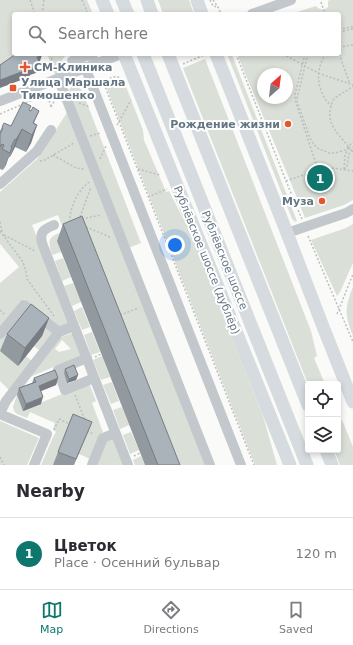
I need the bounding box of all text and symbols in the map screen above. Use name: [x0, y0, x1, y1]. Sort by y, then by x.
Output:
search box: [12, 12, 341, 56]
icon: search: [26, 23, 48, 45]
text: Search here: [58, 25, 148, 43]
marker: СМ-Клиника: [19, 61, 31, 73]
place label: СМ-Клиника: [34, 61, 113, 74]
north arrow: [257, 68, 293, 104]
place label: Улица Маршала Тимошенко: [21, 76, 125, 102]
marker: Улица Маршала Тимошенко: [8, 83, 18, 93]
place label: Рождение жизни: [170, 118, 280, 131]
marker: Рождение жизни: [283, 119, 293, 129]
pin: 1: [307, 163, 333, 193]
street label: Рублёвское шоссе (дублёр): [171, 184, 243, 336]
place label: Муза: [282, 195, 314, 208]
marker: Муза: [317, 196, 327, 206]
street label: Рублёвское шоссе: [199, 209, 251, 311]
your location: [165, 235, 185, 255]
map controls: [305, 381, 341, 453]
button: locate: [305, 381, 341, 417]
button: layers: [305, 417, 341, 453]
text: Nearby: [16, 481, 85, 501]
text: Цветок: [54, 537, 117, 555]
text: 1: [24, 546, 34, 561]
text: 120 m: [295, 546, 337, 561]
text: Place · Осенний бульвар: [54, 555, 220, 570]
tab: Map: [40, 599, 63, 636]
tab: Directions: [143, 599, 199, 636]
tab: Saved: [279, 599, 313, 636]

